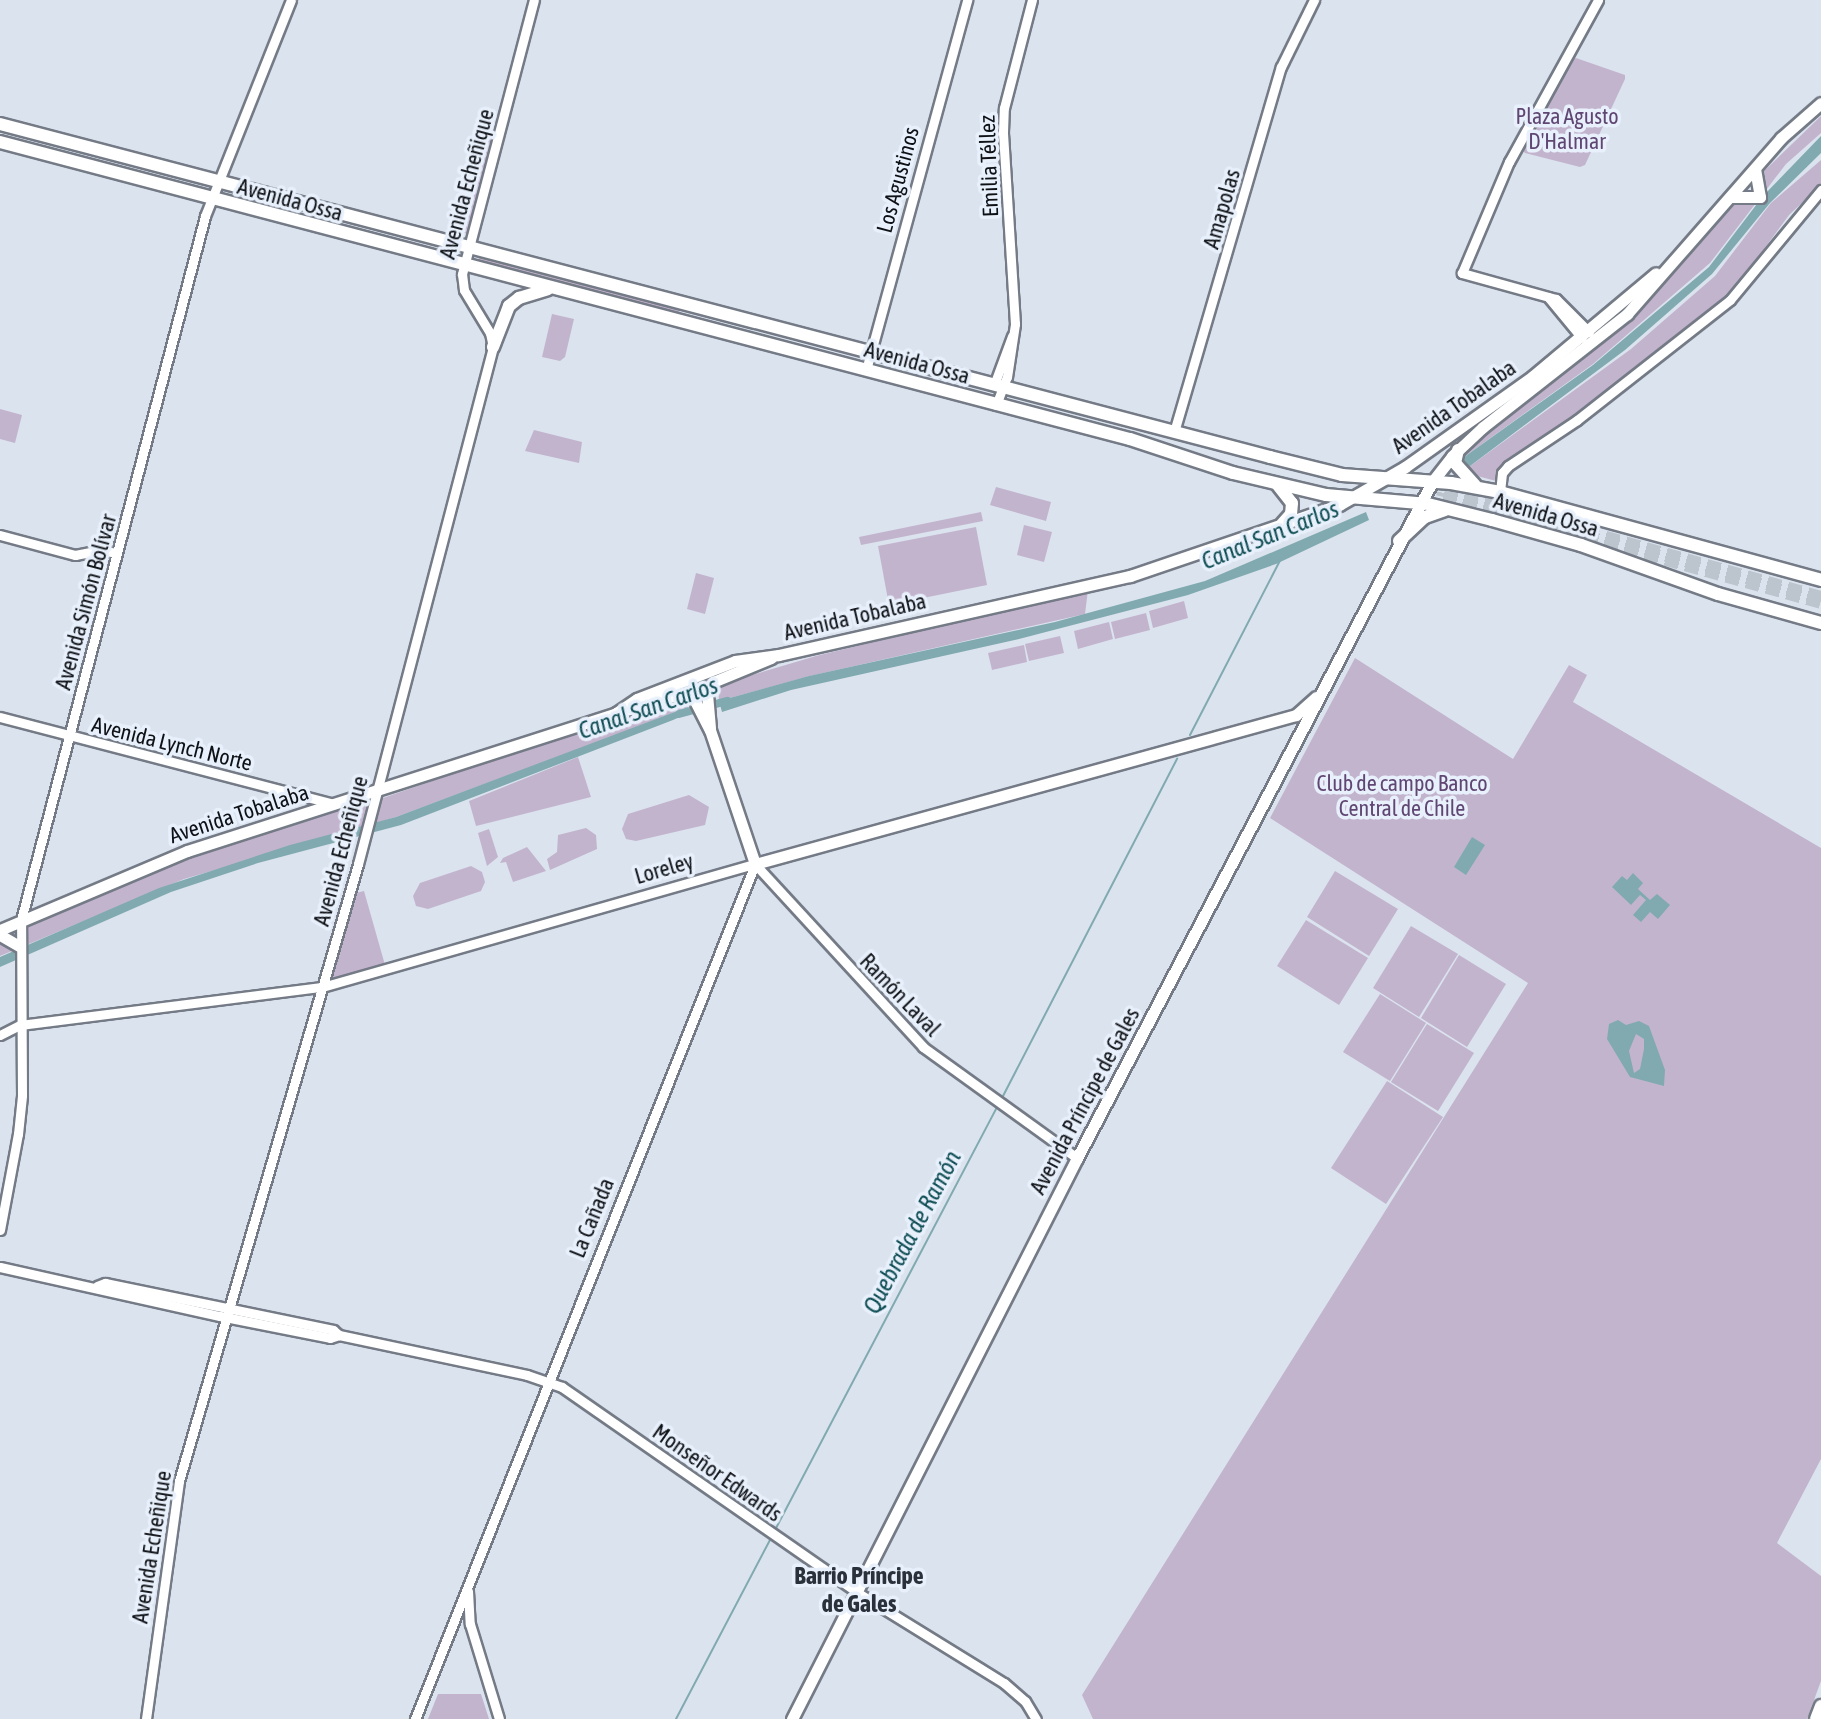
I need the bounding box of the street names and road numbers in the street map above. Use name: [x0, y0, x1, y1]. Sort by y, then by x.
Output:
street label: Avenida Echeñique: [434, 106, 500, 262]
street label: Emilia Téllez: [974, 115, 1004, 217]
street label: Los Agustinos: [871, 124, 925, 236]
street label: Amapolas: [1198, 166, 1246, 252]
street label: Avenida Ossa: [235, 173, 345, 227]
street label: Avenida Ossa: [862, 336, 972, 390]
street label: Avenida Tobalaba: [1387, 355, 1521, 459]
street label: Avenida Ossa: [1491, 487, 1601, 543]
street label: Avenida Simón Bolívar: [50, 511, 122, 693]
street label: Avenida Tobalaba: [781, 588, 929, 646]
street label: Avenida Lynch Norte: [89, 711, 255, 777]
street label: Avenida Echeñique: [308, 773, 374, 929]
street label: Avenida Tobalaba: [166, 779, 312, 849]
street label: Loreley: [632, 848, 696, 890]
street label: Ramón Laval: [854, 948, 946, 1042]
street label: Avenida Príncipe de Gales: [1025, 1003, 1145, 1199]
street label: La Cañada: [564, 1174, 620, 1262]
street label: Monseñor Edwards: [647, 1419, 787, 1527]
street label: Avenida Echeñique: [127, 1469, 177, 1625]

